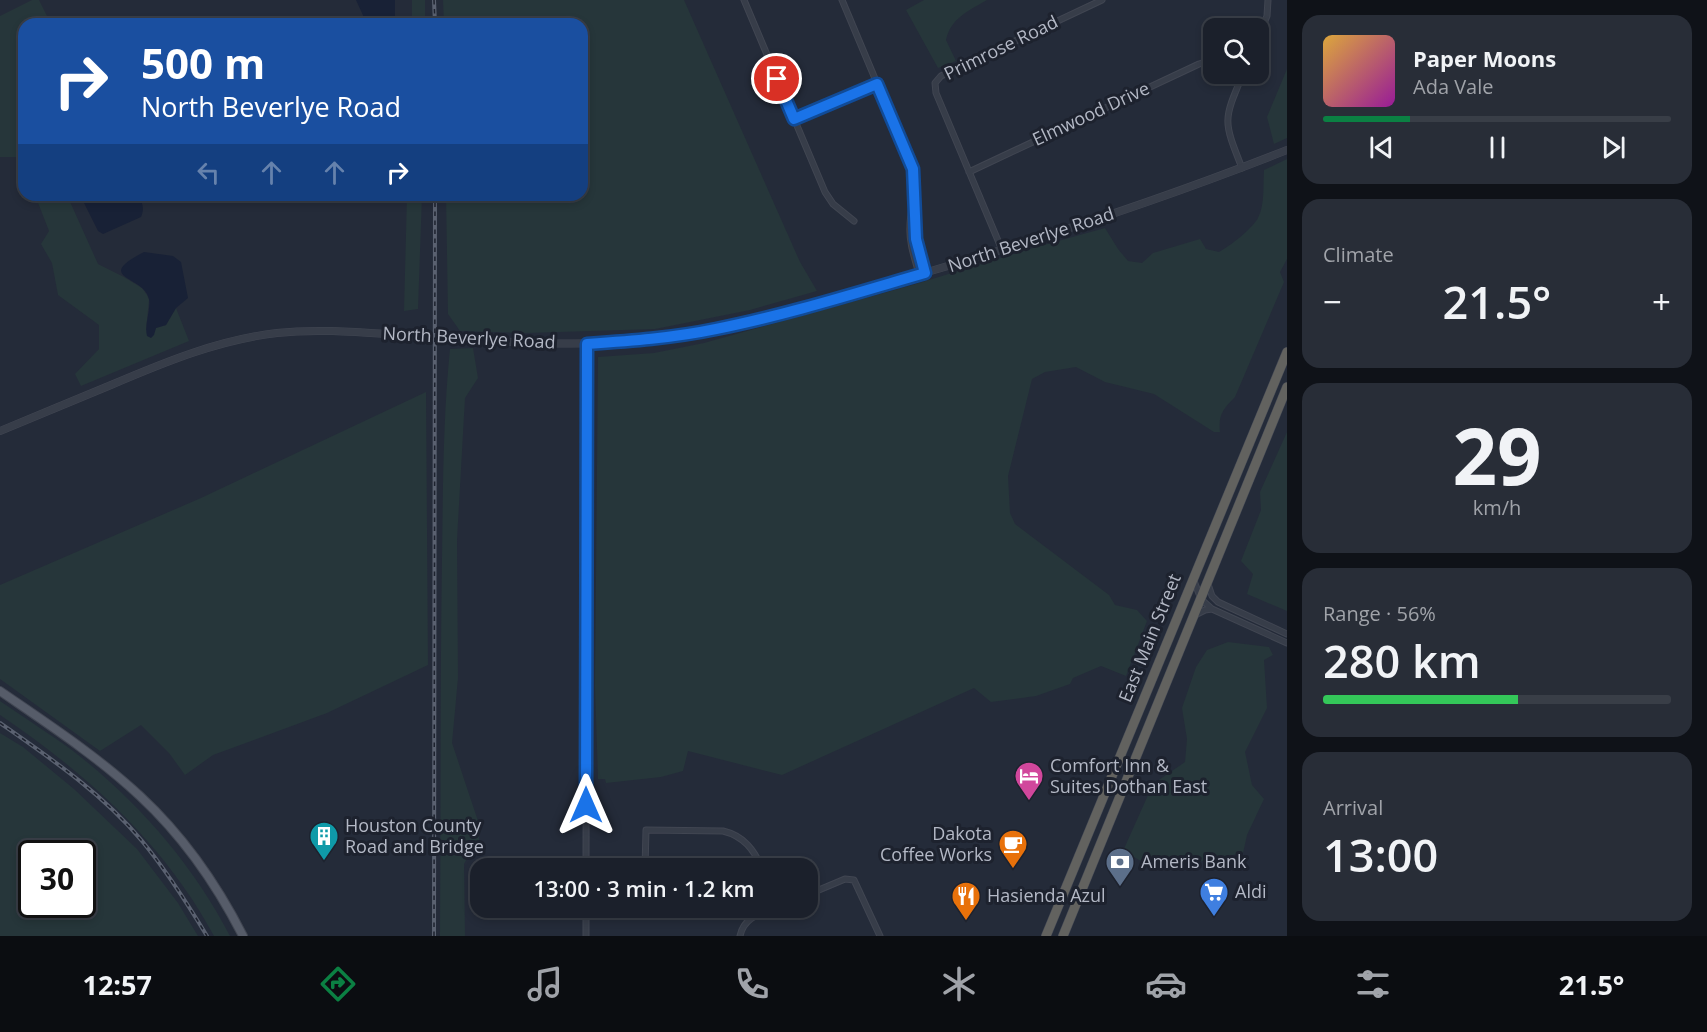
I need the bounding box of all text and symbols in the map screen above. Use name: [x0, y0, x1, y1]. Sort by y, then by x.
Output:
street label: Primrose Road: [940, 9, 1061, 85]
map controls: [1203, 18, 1269, 84]
button: search: [1203, 18, 1269, 84]
text: 500 m: [141, 34, 265, 91]
icon: right: [42, 42, 120, 120]
text: Paper Moons: [1413, 43, 1556, 73]
pin: [751, 53, 802, 104]
icon: arrive: [760, 62, 793, 95]
text: Ada Vale: [1413, 73, 1494, 100]
street label: Elmwood Drive: [1028, 75, 1153, 151]
text: North Beverlye Road: [141, 88, 401, 125]
icon: previous: [1365, 131, 1398, 164]
icon: pause: [1481, 131, 1514, 164]
icon: next: [1597, 131, 1630, 164]
icon: left: [192, 156, 225, 189]
icon: ahead: [255, 156, 288, 189]
icon: ahead: [318, 156, 351, 189]
icon: right: [381, 156, 414, 189]
street label: North Beverlye Road: [945, 201, 1117, 277]
text: Climate: [1323, 241, 1394, 268]
text: 21.5°: [1443, 271, 1551, 332]
text: −: [1323, 279, 1342, 324]
text: +: [1652, 279, 1671, 324]
street label: North Beverlye Road: [382, 320, 556, 354]
text: 29: [1452, 402, 1542, 508]
text: km/h: [1473, 494, 1521, 521]
street label: East Main Street: [1112, 570, 1186, 705]
text: Range · 56%: [1323, 600, 1436, 627]
text: 280 km: [1323, 630, 1481, 691]
place label: Comfort Inn & Suites Dothan East: [1050, 753, 1207, 798]
hotel icon: Comfort Inn & Suites Dothan East: [1013, 760, 1045, 802]
position arrow: [554, 773, 618, 837]
text: Arrival: [1323, 794, 1383, 821]
place label: Houston County Road and Bridge: [345, 813, 484, 858]
building icon: Houston County Road and Bridge: [308, 820, 340, 862]
place label: Dakota Coffee Works: [880, 821, 992, 866]
text: 13:00: [1323, 824, 1438, 885]
cafe icon: Dakota Coffee Works: [997, 828, 1029, 870]
speed limit sign: 30: [18, 840, 96, 918]
bank icon: Ameris Bank: [1104, 846, 1136, 888]
place label: Ameris Bank: [1141, 849, 1247, 873]
text: 13:00 · 3 min · 1.2 km: [533, 873, 755, 903]
supermarket icon: Aldi: [1198, 876, 1230, 918]
place label: Aldi: [1235, 879, 1266, 903]
restaurant icon: Hasienda Azul: [950, 880, 982, 922]
place label: Hasienda Azul: [987, 883, 1106, 907]
icon: directions: [317, 963, 359, 1005]
icon: music: [524, 963, 566, 1005]
icon: phone: [731, 963, 773, 1005]
icon: climate: [938, 963, 980, 1005]
icon: car: [1145, 963, 1187, 1005]
icon: filters: [1352, 963, 1394, 1005]
text: 12:57: [82, 966, 152, 1003]
text: 21.5°: [1559, 966, 1624, 1003]

